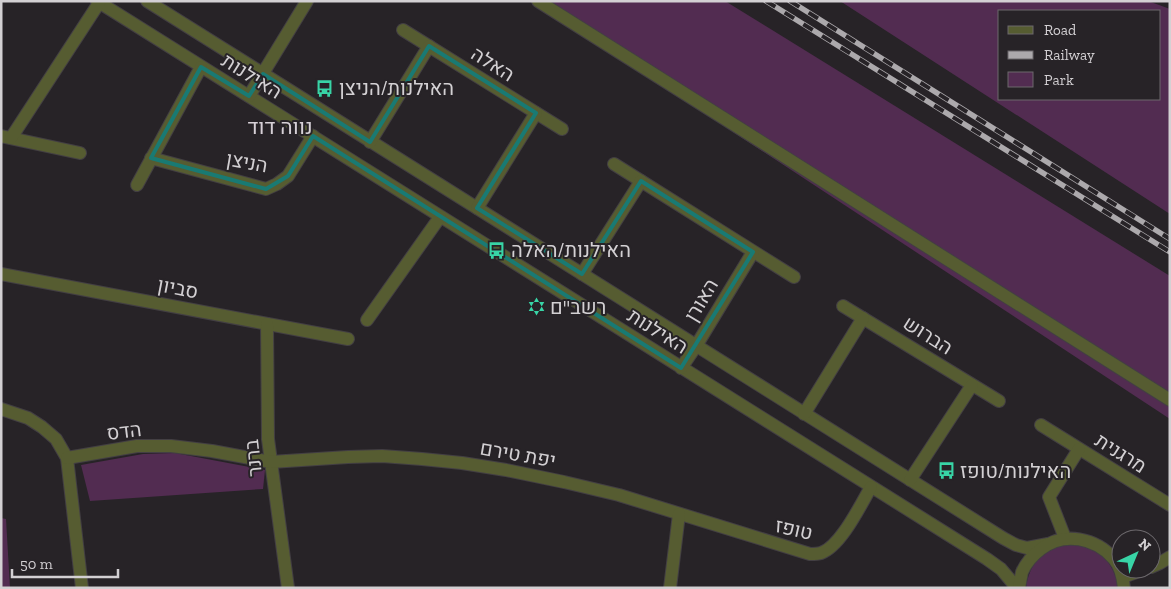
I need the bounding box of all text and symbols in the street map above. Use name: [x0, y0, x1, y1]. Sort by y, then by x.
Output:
legend: [998, 10, 1161, 100]
text: Road: [1044, 21, 1077, 39]
street label: האלה: [467, 41, 519, 87]
text: Railway: [1044, 46, 1095, 64]
street label: האילנות: [217, 48, 287, 104]
text: Park: [1044, 71, 1074, 89]
place label: האילנות/הניצן: [339, 76, 454, 100]
bus stop icon: האילנות/הניצן: [315, 78, 335, 98]
district label: נווה דוד: [247, 114, 313, 139]
street label: הניצן: [224, 147, 270, 177]
place label: האילנות/האלה: [511, 238, 631, 262]
bus stop icon: האילנות/האלה: [487, 240, 507, 260]
street label: סביון: [156, 272, 200, 304]
street label: האורן: [679, 274, 723, 326]
place label: רשב"ם: [550, 295, 606, 319]
synagogue icon: רשב"ם: [526, 297, 546, 317]
street label: האילנות: [623, 303, 693, 359]
street label: הברוש: [899, 311, 957, 359]
street label: הדס: [105, 417, 143, 445]
street label: מרגנית: [1091, 428, 1151, 478]
street label: יפת טירם: [478, 436, 558, 472]
street label: ברנר: [239, 438, 267, 478]
place label: האילנות/טופז: [960, 459, 1071, 483]
bus stop icon: האילנות/טופז: [936, 461, 956, 481]
street label: טופז: [773, 513, 815, 545]
north arrow: [1111, 529, 1161, 579]
text: N: [1135, 535, 1155, 555]
scale bar: [12, 546, 119, 578]
text: 50 m: [20, 555, 53, 573]

